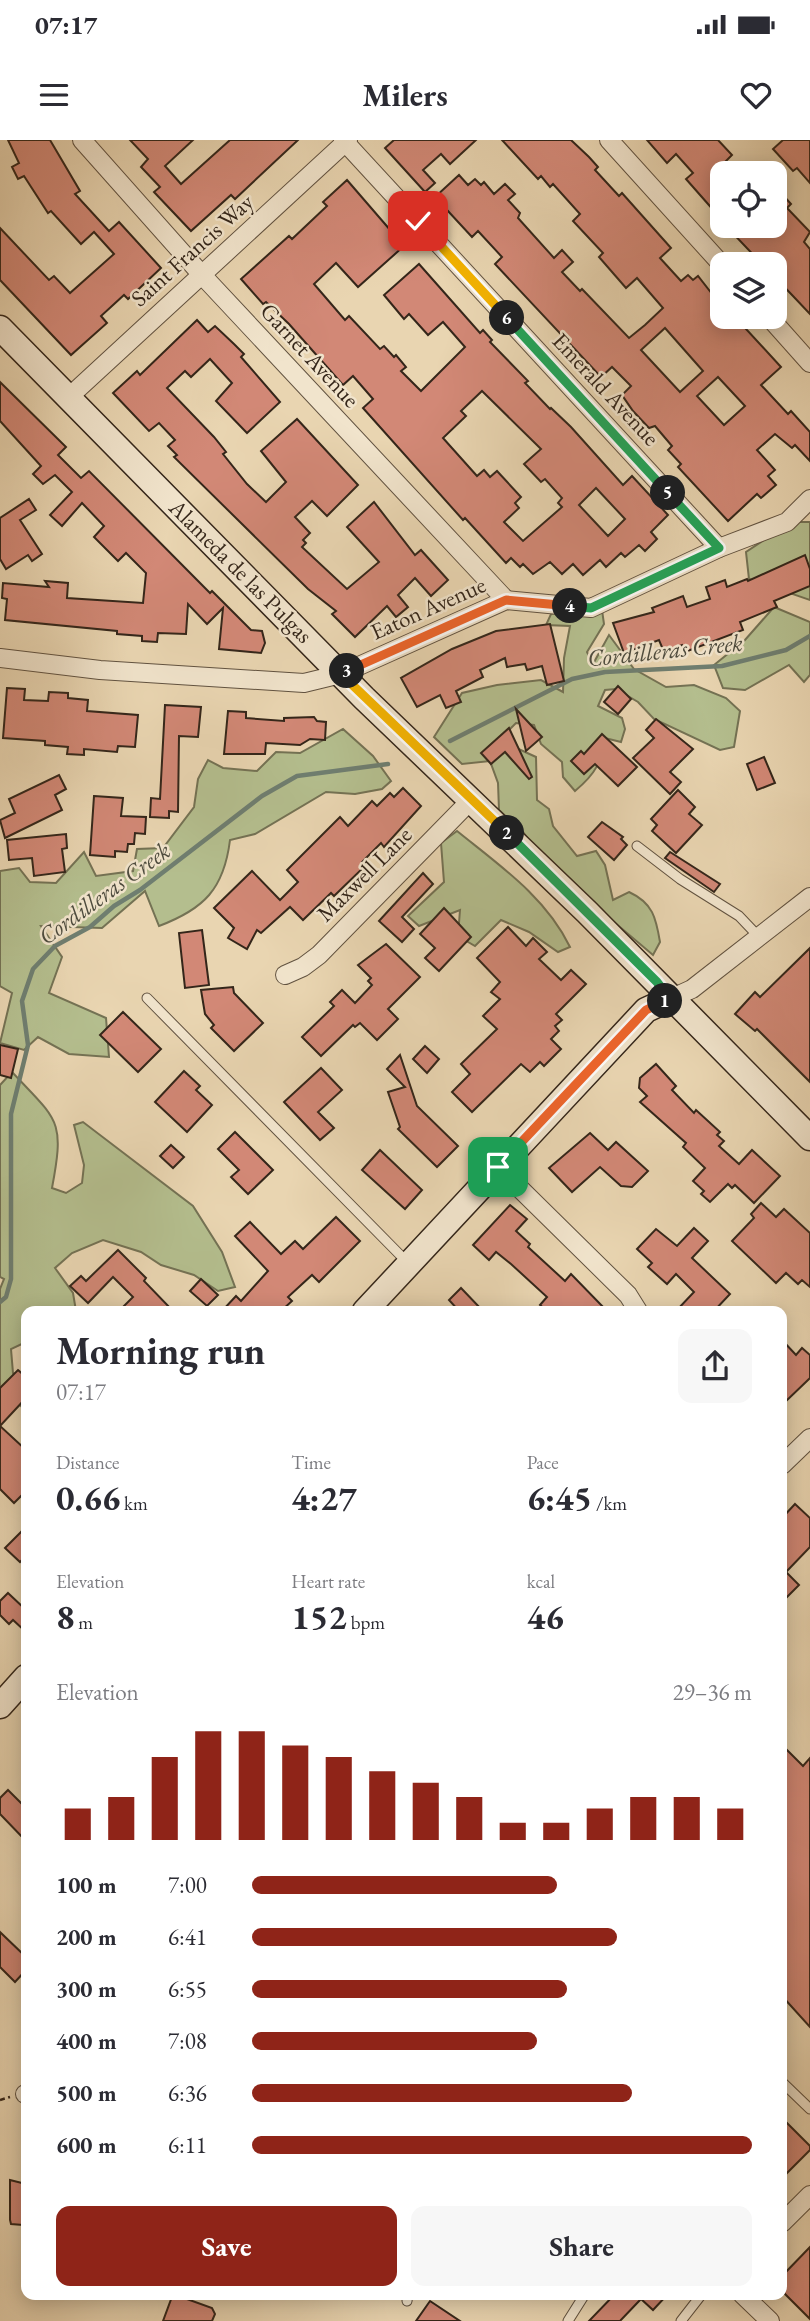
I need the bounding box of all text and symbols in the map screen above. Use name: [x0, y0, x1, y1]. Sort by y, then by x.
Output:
text: 07:17: [35, 8, 97, 42]
text: Milers: [362, 74, 448, 116]
icon: menu: [35, 76, 73, 114]
icon: heart: [737, 76, 775, 114]
map controls: [710, 161, 787, 329]
button: locate: [710, 161, 787, 238]
street label: Saint Francis Way: [124, 186, 260, 313]
pin: [388, 191, 448, 251]
icon: check: [399, 202, 437, 240]
button: layers: [710, 252, 787, 329]
street label: Garnet Avenue: [254, 296, 366, 414]
pin: 6: [490, 300, 524, 336]
text: 6: [501, 305, 512, 330]
street label: Emerald Avenue: [546, 326, 666, 452]
pin: 5: [650, 476, 686, 510]
text: 5: [662, 480, 673, 505]
street label: Alameda de las Pulgas: [162, 492, 319, 649]
street label: Eaton Avenue: [366, 569, 490, 647]
pin: 4: [552, 588, 588, 624]
text: 4: [564, 593, 575, 618]
water label: Cordilleras Creek: [586, 626, 744, 674]
pin: 3: [330, 654, 364, 688]
text: 3: [341, 658, 352, 683]
pin: 2: [490, 816, 524, 850]
street label: Maxwell Lane: [310, 820, 418, 928]
text: 2: [501, 820, 512, 845]
water label: Cordilleras Creek: [32, 835, 176, 951]
pin: 1: [648, 984, 682, 1018]
text: 1: [659, 988, 670, 1013]
pin: [468, 1137, 528, 1197]
icon: arrive: [479, 1148, 517, 1186]
text: Morning run: [56, 1326, 265, 1375]
button: share: [678, 1329, 752, 1403]
text: 07:17: [56, 1377, 106, 1407]
text: Distance: [56, 1450, 119, 1475]
text: Time: [291, 1450, 331, 1475]
text: Pace: [527, 1450, 559, 1475]
text: 0.66: [56, 1475, 120, 1520]
text: 4:27: [291, 1475, 357, 1520]
text: 6:45: [527, 1475, 592, 1520]
text: km: [120, 1491, 148, 1516]
text: /km: [592, 1491, 627, 1516]
text: Elevation: [56, 1569, 124, 1594]
text: Heart rate: [291, 1569, 365, 1594]
text: kcal: [527, 1569, 555, 1594]
text: 8: [56, 1594, 75, 1639]
text: 152: [291, 1594, 347, 1639]
text: 46: [527, 1594, 564, 1639]
text: m: [75, 1610, 93, 1635]
text: bpm: [347, 1610, 385, 1635]
text: Elevation: [56, 1677, 139, 1707]
text: 29–36 m: [673, 1677, 752, 1707]
text: 100 m: [56, 1870, 117, 1900]
text: 7:00: [168, 1870, 207, 1900]
text: 200 m: [56, 1922, 117, 1952]
text: 6:41: [168, 1922, 207, 1952]
text: 300 m: [56, 1974, 117, 2004]
text: 6:55: [168, 1974, 207, 2004]
text: 400 m: [56, 2026, 117, 2056]
text: 7:08: [168, 2026, 207, 2056]
text: 500 m: [56, 2078, 117, 2108]
text: 6:36: [168, 2078, 207, 2108]
text: 600 m: [56, 2130, 117, 2160]
text: 6:11: [168, 2130, 207, 2160]
button: Save: [56, 2206, 397, 2286]
button: Share: [411, 2206, 752, 2286]

